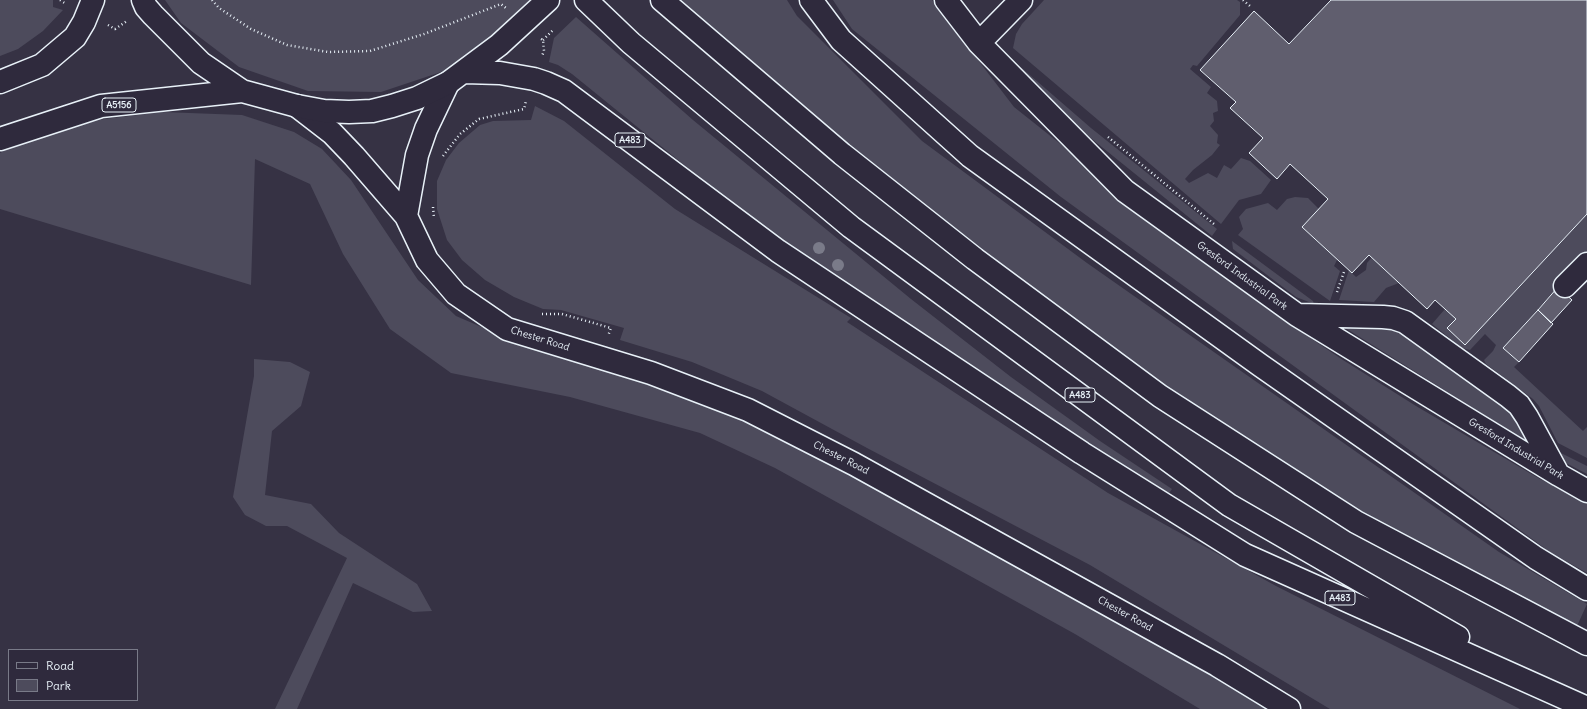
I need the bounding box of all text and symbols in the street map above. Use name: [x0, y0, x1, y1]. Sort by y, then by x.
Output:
road number: A5156: [102, 98, 136, 112]
road number: A483: [615, 133, 645, 147]
street label: Gresford Industrial Park: [1194, 239, 1290, 313]
street label: Chester Road: [509, 324, 571, 354]
road number: A483: [1065, 388, 1095, 402]
street label: Gresford Industrial Park: [1466, 416, 1566, 482]
street label: Chester Road: [811, 439, 871, 477]
road number: A483: [1325, 591, 1355, 605]
street label: Chester Road: [1095, 594, 1155, 634]
legend: [8, 649, 138, 701]
text: Road: [46, 658, 74, 673]
text: Park: [46, 678, 71, 693]

